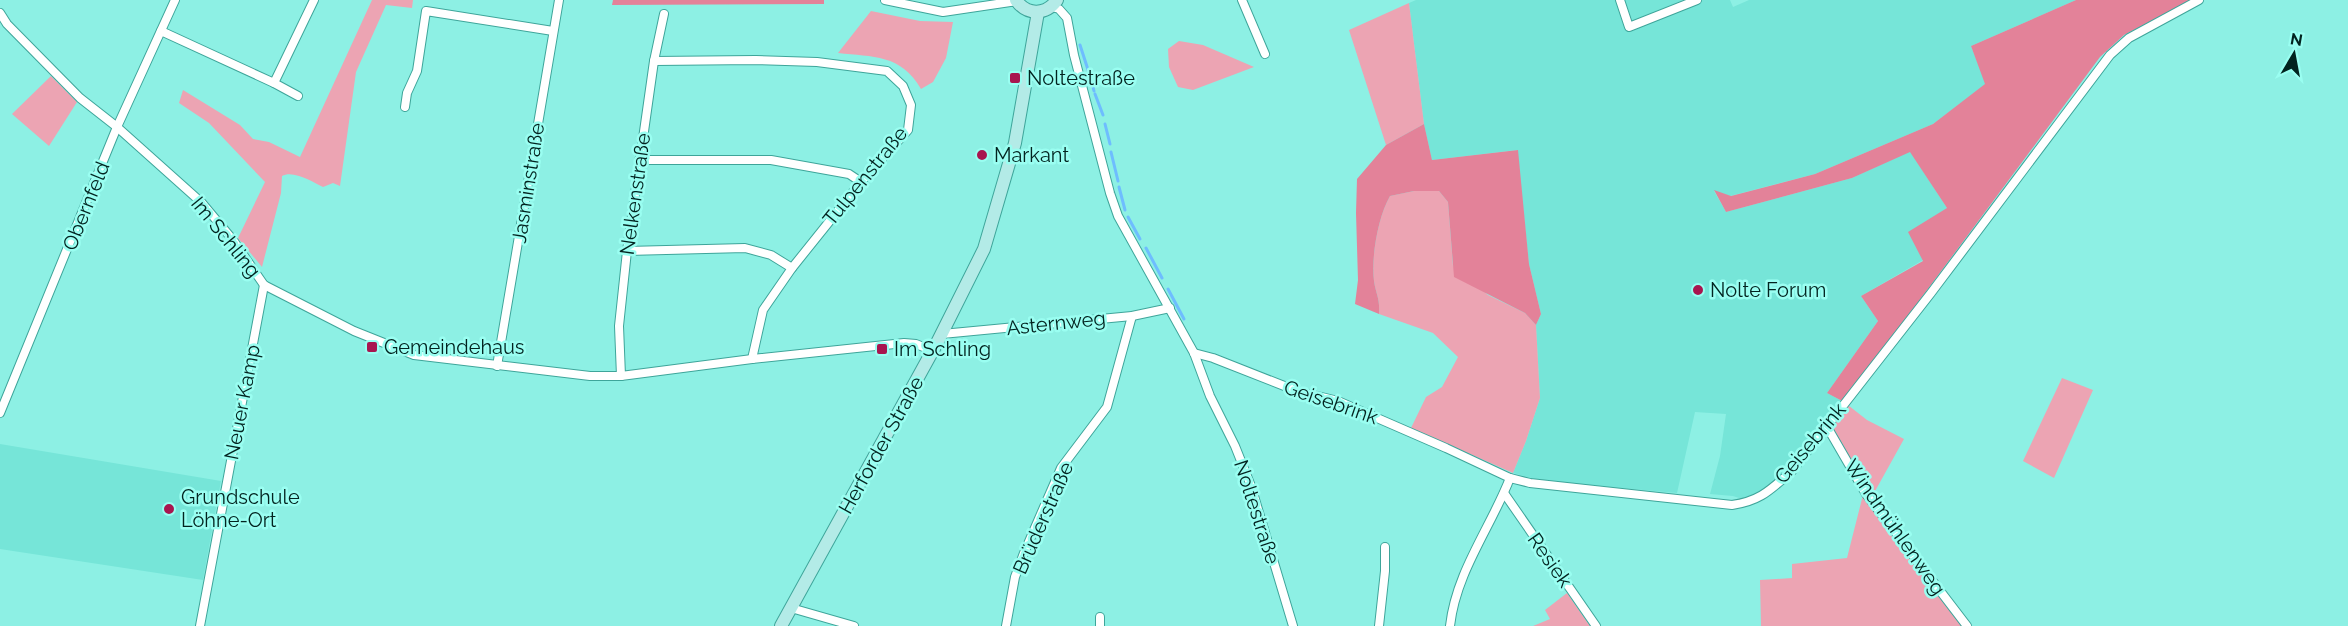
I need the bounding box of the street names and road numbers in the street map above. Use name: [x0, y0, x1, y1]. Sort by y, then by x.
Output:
street label: Jasminstraße: [507, 121, 549, 245]
street label: Tulpenstraße: [818, 121, 912, 230]
street label: Nelkenstraße: [615, 131, 655, 257]
street label: Obernfeld: [57, 158, 115, 254]
street label: Im Schling: [186, 192, 266, 282]
street label: Asternweg: [1005, 306, 1107, 340]
street label: Neuer Kamp: [219, 342, 265, 462]
street label: Herforder Straße: [833, 372, 929, 518]
street label: Geisebrink: [1281, 375, 1382, 429]
street label: Geisebrink: [1769, 398, 1851, 488]
street label: Windmühlenweg: [1839, 455, 1951, 599]
street label: Noltestraße: [1229, 457, 1285, 567]
street label: Brüderstraße: [1008, 458, 1079, 578]
street label: Resiek: [1523, 528, 1578, 592]

